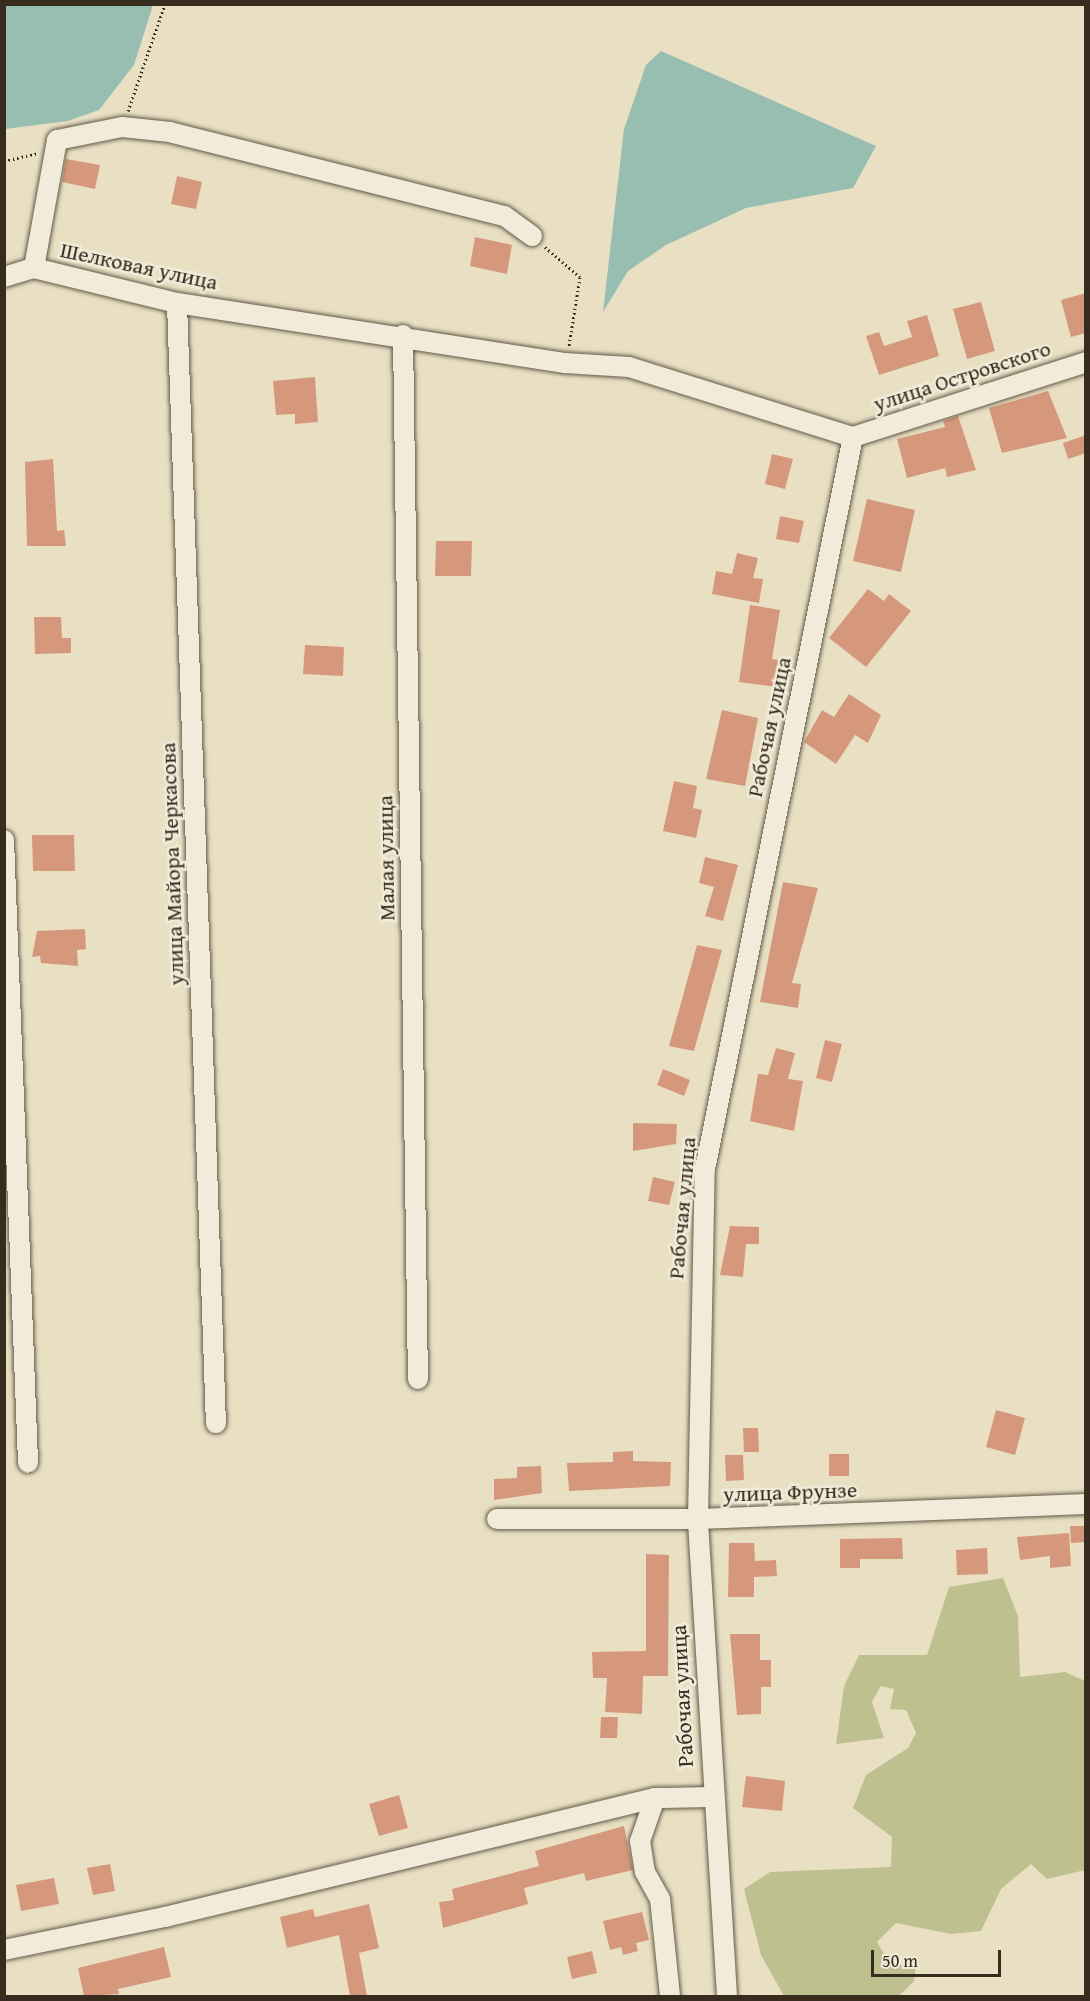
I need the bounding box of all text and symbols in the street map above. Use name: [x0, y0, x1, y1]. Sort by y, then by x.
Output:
street label: Шелковая улица: [58, 236, 220, 296]
street label: улица Островского: [870, 335, 1054, 417]
street label: Рабочая улица: [741, 655, 797, 799]
street label: улица Майора Черкасова: [155, 742, 189, 986]
street label: Малая улица: [372, 795, 400, 921]
street label: Рабочая улица: [663, 1136, 701, 1280]
street label: улица Фрунзе: [722, 1476, 858, 1508]
street label: Рабочая улица: [665, 1624, 699, 1768]
scale bar: [874, 1938, 1004, 1976]
text: 50 m: [882, 1947, 918, 1974]

